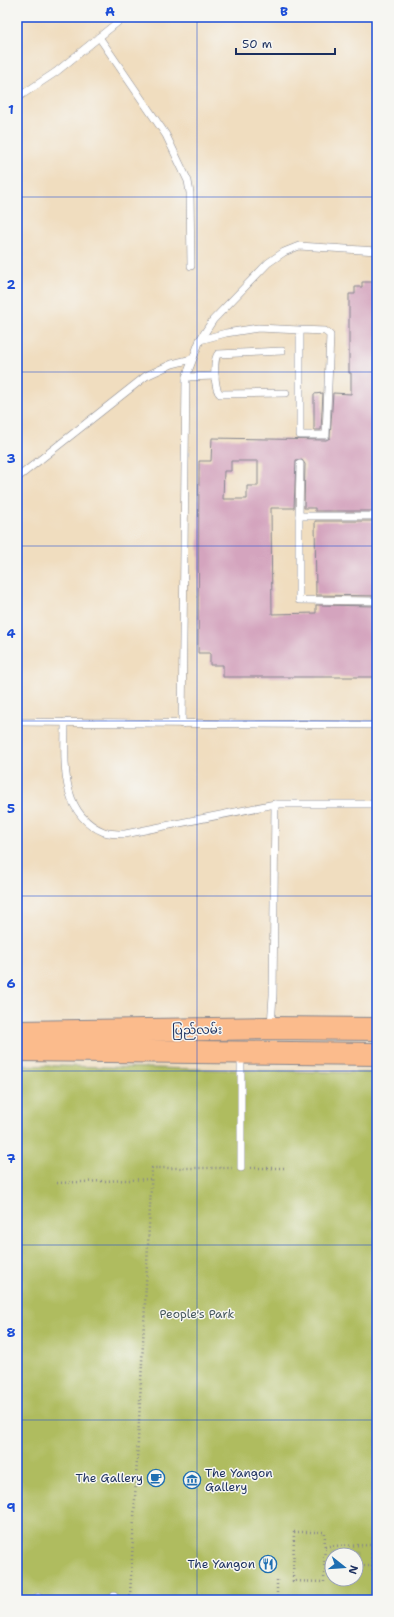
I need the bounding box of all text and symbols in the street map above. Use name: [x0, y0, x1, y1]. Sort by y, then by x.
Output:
text: A: [105, 3, 115, 20]
text: B: [280, 3, 288, 20]
scale bar: [236, 30, 335, 56]
text: 50 m: [242, 36, 272, 52]
text: 1: [8, 101, 14, 118]
text: 2: [6, 276, 16, 293]
text: 3: [6, 450, 16, 467]
text: 4: [6, 625, 16, 642]
text: 5: [7, 800, 15, 817]
text: 6: [6, 975, 16, 992]
street label: ပြည်လမ်း: [172, 1021, 222, 1040]
text: 7: [6, 1150, 16, 1167]
park label: People's Park: [160, 1306, 235, 1322]
text: 8: [6, 1324, 16, 1341]
place label: The Yangon Gallery: [205, 1465, 273, 1495]
cafe icon: The Gallery: [146, 1468, 166, 1488]
place label: The Gallery: [75, 1470, 143, 1486]
museum icon: The Yangon Gallery: [182, 1470, 202, 1490]
text: 9: [6, 1499, 16, 1516]
north arrow: [324, 1547, 364, 1587]
restaurant icon: The Yangon: [258, 1554, 278, 1574]
place label: The Yangon: [187, 1556, 255, 1572]
text: N: [345, 1563, 362, 1576]

